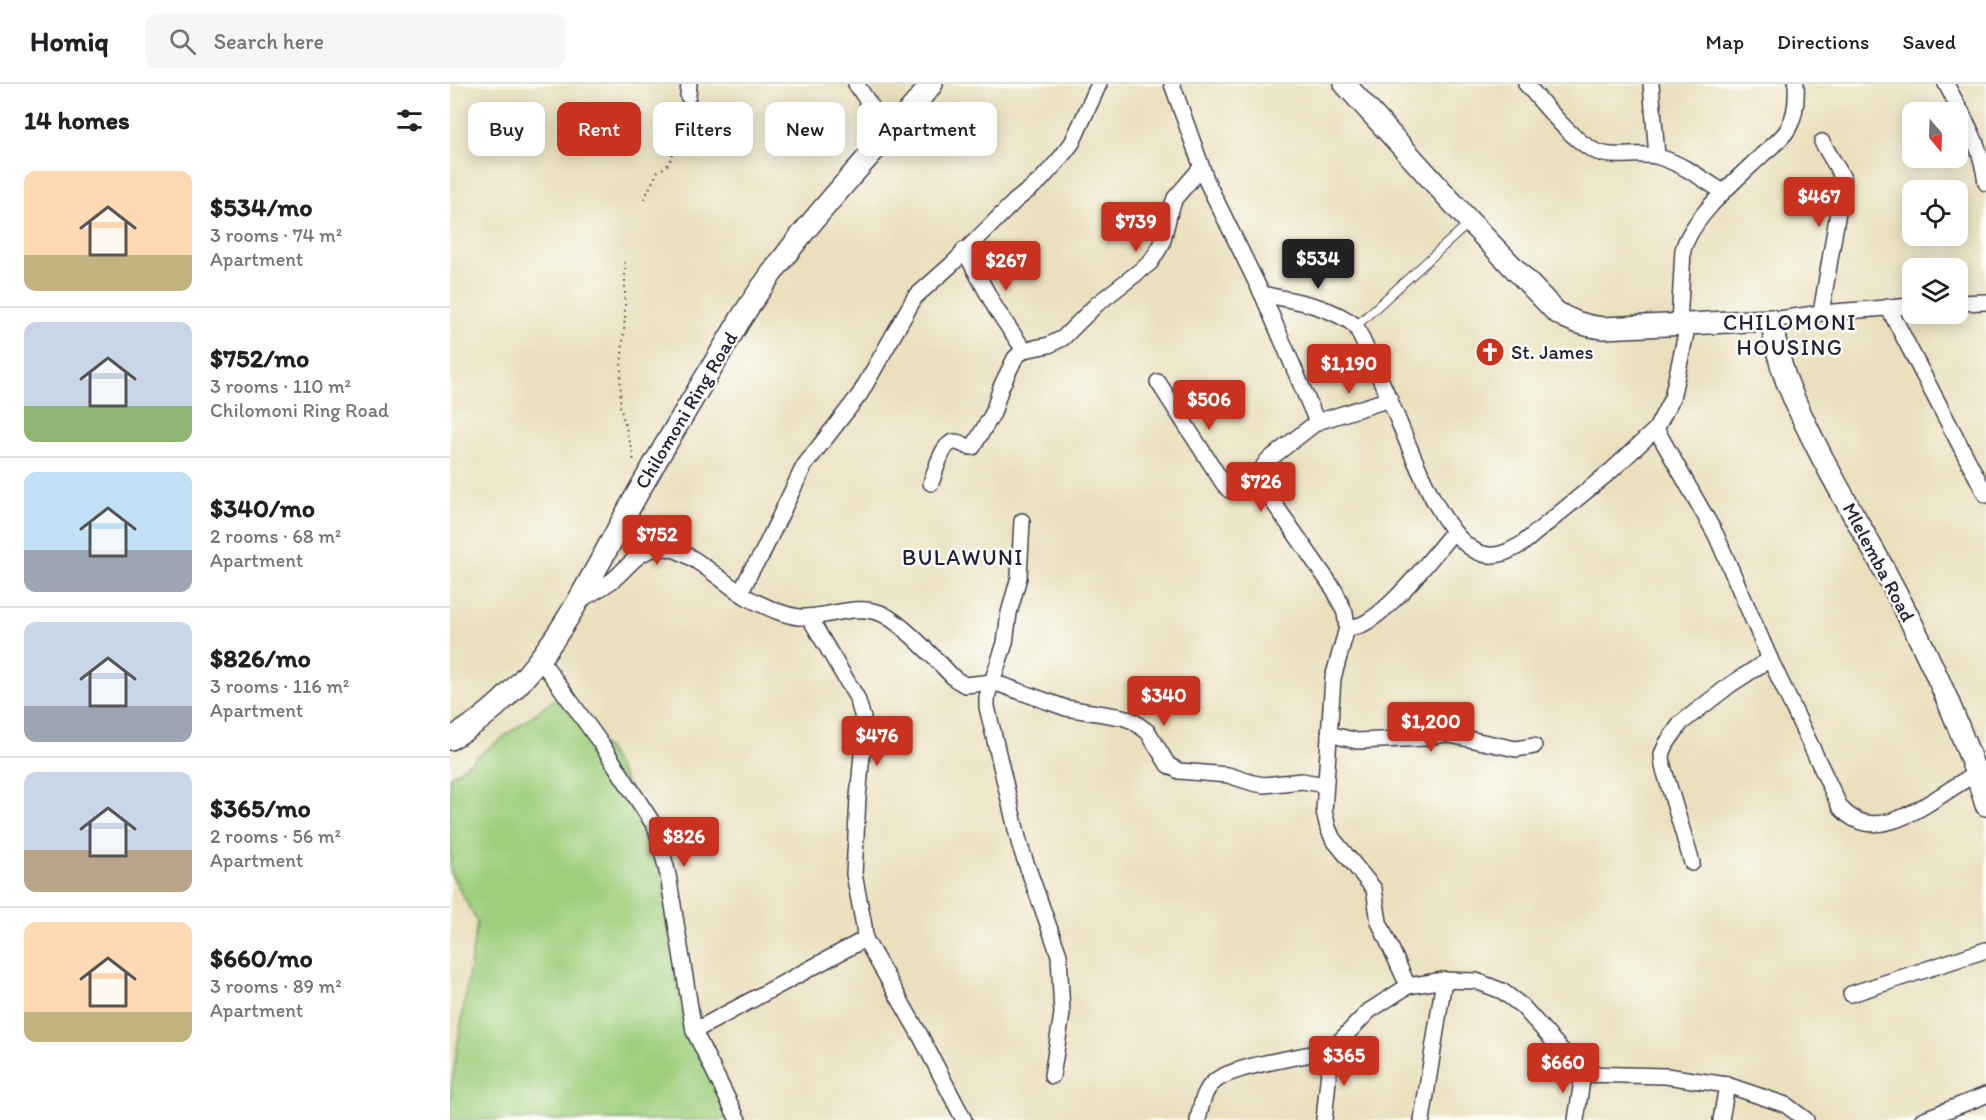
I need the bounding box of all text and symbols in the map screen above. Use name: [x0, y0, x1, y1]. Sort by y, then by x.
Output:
search box: [145, 14, 565, 68]
text: Homiq: [30, 24, 109, 58]
icon: search: [166, 25, 199, 58]
text: Search here: [214, 28, 324, 55]
text: Map: [1706, 29, 1744, 54]
text: Directions: [1777, 29, 1869, 54]
text: Saved: [1902, 29, 1956, 54]
chip: Buy: [468, 102, 545, 156]
chip: Rent: [557, 102, 641, 156]
chip: Filters: [653, 102, 753, 156]
chip: New: [765, 102, 845, 156]
chip: Apartment: [857, 102, 997, 156]
north arrow: [1902, 102, 1968, 168]
map controls: [1902, 102, 1968, 324]
text: 14 homes: [24, 104, 130, 136]
icon: filters: [393, 104, 426, 137]
pin: $467: [1783, 177, 1855, 228]
button: locate: [1902, 180, 1968, 246]
text: $467: [1798, 184, 1840, 208]
text: $534/mo: [210, 191, 313, 223]
icon: home: [72, 195, 144, 267]
pin: $739: [1100, 202, 1172, 253]
text: $739: [1115, 209, 1157, 233]
text: 3 rooms · 74 m²: [210, 223, 342, 247]
pin: $534: [1282, 239, 1354, 290]
pin: $267: [970, 241, 1042, 292]
text: $534: [1296, 246, 1340, 270]
text: Apartment: [210, 247, 303, 271]
text: $267: [985, 248, 1027, 272]
button: layers: [1902, 258, 1968, 324]
district label: CHILOMONI HOUSING: [1723, 309, 1857, 361]
street label: Chilomoni Ring Road: [630, 327, 742, 493]
church icon: St. James: [1474, 336, 1506, 368]
place label: St. James: [1511, 340, 1593, 364]
text: $752/mo: [210, 342, 309, 374]
pin: $1,190: [1300, 344, 1398, 395]
icon: home: [72, 346, 144, 418]
text: $1,190: [1321, 351, 1377, 375]
text: 3 rooms · 110 m²: [210, 374, 351, 398]
pin: $506: [1173, 380, 1245, 431]
text: $506: [1187, 387, 1231, 411]
text: Chilomoni Ring Road: [210, 398, 389, 422]
pin: $726: [1225, 462, 1297, 513]
text: $726: [1240, 469, 1282, 493]
text: $340/mo: [210, 492, 315, 524]
icon: home: [72, 496, 144, 568]
street label: Mlelemba Road: [1838, 499, 1920, 626]
pin: $752: [621, 515, 693, 566]
text: $752: [636, 522, 678, 546]
text: 2 rooms · 68 m²: [210, 524, 341, 548]
district label: BULAWUNI: [902, 544, 1024, 571]
text: Apartment: [210, 548, 303, 572]
text: $826/mo: [210, 642, 311, 674]
icon: home: [72, 646, 144, 718]
text: 3 rooms · 116 m²: [210, 674, 349, 698]
pin: $340: [1128, 676, 1200, 727]
text: $340: [1141, 683, 1187, 707]
text: Apartment: [210, 698, 303, 722]
pin: $1,200: [1382, 702, 1480, 753]
text: $1,200: [1401, 709, 1461, 733]
pin: $476: [841, 716, 913, 767]
text: $476: [856, 723, 898, 747]
text: $365/mo: [210, 792, 311, 824]
icon: home: [72, 796, 144, 868]
pin: $826: [648, 817, 720, 868]
text: 2 rooms · 56 m²: [210, 824, 341, 848]
text: $826: [663, 824, 705, 848]
text: Apartment: [210, 848, 303, 872]
text: $660/mo: [210, 942, 313, 974]
icon: home: [72, 946, 144, 1018]
text: 3 rooms · 89 m²: [210, 974, 342, 998]
text: Apartment: [210, 998, 303, 1022]
pin: $365: [1308, 1036, 1380, 1087]
text: $365: [1323, 1043, 1365, 1067]
pin: $660: [1527, 1043, 1599, 1094]
text: $660: [1541, 1050, 1585, 1074]

